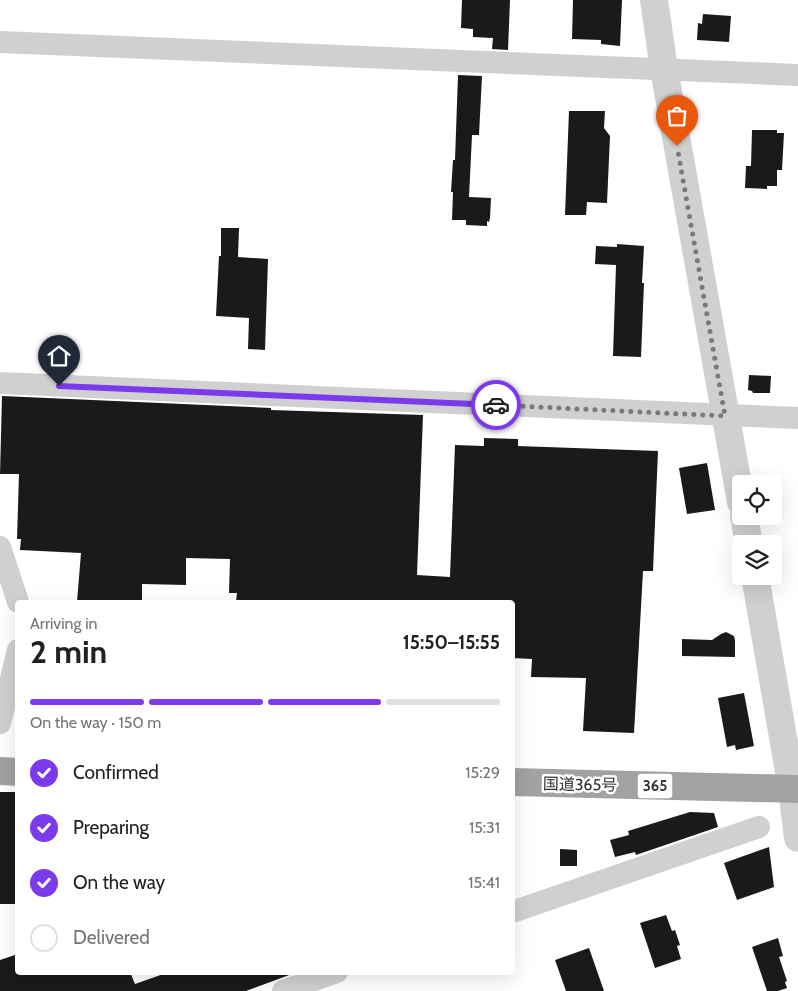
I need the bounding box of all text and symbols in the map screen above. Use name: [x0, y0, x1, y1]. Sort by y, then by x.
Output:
pin: [656, 95, 698, 146]
icon: bag: [663, 102, 691, 130]
pin: [38, 335, 80, 386]
icon: home: [45, 342, 73, 370]
courier: [471, 380, 521, 430]
icon: car: [482, 391, 510, 419]
map controls: [732, 475, 782, 585]
button: locate: [732, 475, 782, 525]
button: layers: [732, 535, 782, 585]
text: Arriving in: [30, 614, 97, 633]
text: 15:50–15:55: [403, 631, 500, 654]
text: 2 min: [30, 632, 107, 671]
text: On the way · 150 m: [30, 713, 161, 732]
icon: check: [30, 759, 58, 787]
text: Confirmed: [73, 761, 159, 784]
text: 15:29: [465, 763, 500, 782]
street label: 国道365号: [543, 774, 617, 795]
road number: 365: [638, 774, 672, 798]
icon: check: [30, 814, 58, 842]
text: Preparing: [73, 816, 149, 839]
text: 15:31: [469, 818, 500, 837]
icon: check: [30, 869, 58, 897]
text: On the way: [73, 871, 165, 894]
text: 15:41: [468, 873, 500, 892]
text: Delivered: [73, 926, 150, 949]

